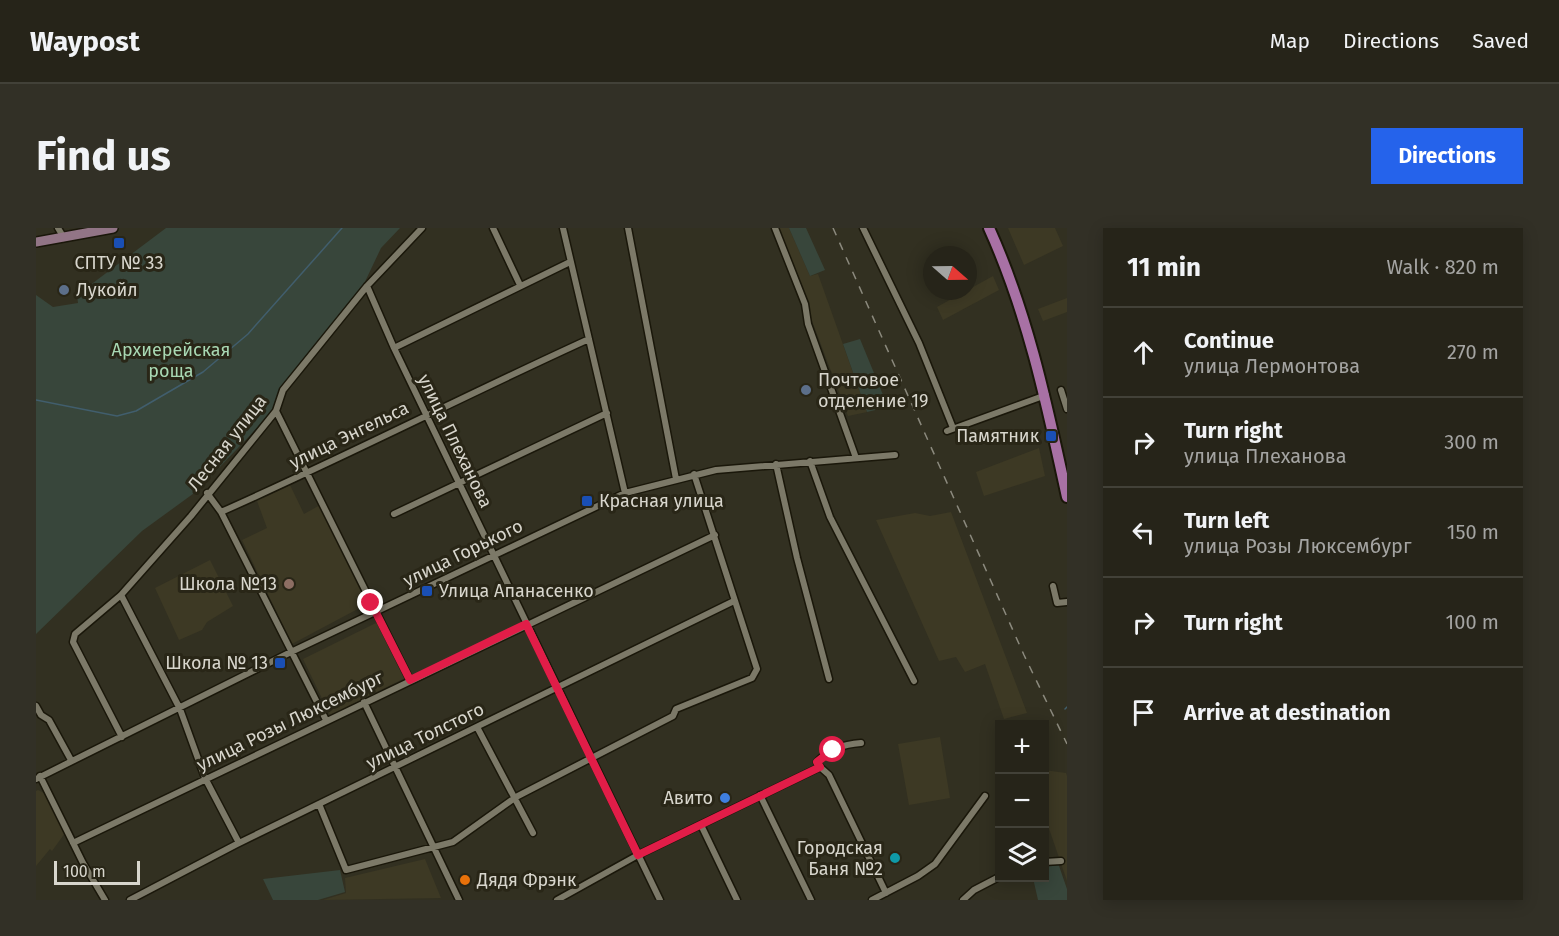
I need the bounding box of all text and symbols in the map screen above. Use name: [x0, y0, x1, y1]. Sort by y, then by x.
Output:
text: Waypost: [30, 25, 140, 58]
text: Map: [1270, 28, 1310, 54]
text: Directions: [1343, 28, 1439, 54]
text: Saved: [1472, 28, 1529, 54]
button: Directions: [1371, 128, 1523, 184]
text: Find us: [36, 131, 171, 181]
marker: СПТУ № 33: [112, 236, 126, 250]
north arrow: [923, 246, 977, 300]
place label: СПТУ № 33: [75, 252, 163, 274]
text: 11 min: [1127, 252, 1201, 283]
text: Walk · 820 m: [1387, 255, 1499, 279]
place label: Лукойл: [76, 279, 138, 301]
marker: Лукойл: [57, 283, 71, 297]
text: Continue: [1184, 327, 1274, 354]
icon: ahead: [1127, 336, 1160, 369]
park label: Архиерейская роща: [112, 339, 230, 382]
text: 270 m: [1447, 340, 1499, 364]
text: улица Лермонтова: [1184, 354, 1360, 378]
place label: Почтовое отделение 19: [818, 369, 928, 412]
street label: улица Плеханова: [413, 370, 497, 512]
marker: Почтовое отделение 19: [799, 383, 813, 397]
street label: Лесная улица: [183, 391, 271, 495]
street label: улица Энгельса: [286, 397, 412, 473]
text: Turn right: [1184, 417, 1283, 444]
place label: Памятник: [956, 425, 1040, 447]
icon: right: [1127, 426, 1160, 459]
marker: Памятник: [1044, 429, 1058, 443]
text: 300 m: [1444, 430, 1499, 454]
text: улица Плеханова: [1184, 444, 1347, 468]
place label: Красная улица: [599, 490, 724, 512]
marker: Красная улица: [580, 494, 594, 508]
text: Turn left: [1184, 507, 1269, 534]
street label: улица Горького: [400, 515, 526, 591]
icon: left: [1127, 516, 1160, 549]
text: 150 m: [1447, 520, 1499, 544]
text: улица Розы Люксембург: [1184, 534, 1412, 558]
place label: Школа №13: [179, 573, 277, 595]
marker: Школа №13: [282, 577, 296, 591]
place label: Улица Апанасенко: [439, 580, 594, 602]
marker: Улица Апанасенко: [420, 584, 434, 598]
route end: [357, 589, 383, 615]
icon: right: [1127, 606, 1160, 639]
text: Turn right: [1184, 609, 1283, 636]
text: 100 m: [1446, 610, 1499, 634]
place label: Школа № 13: [165, 652, 268, 674]
marker: Школа № 13: [273, 656, 287, 670]
street label: улица Розы Люксембург: [193, 666, 387, 776]
icon: arrive: [1127, 696, 1160, 729]
street label: улица Толстого: [362, 698, 488, 774]
text: Arrive at destination: [1184, 699, 1391, 726]
map controls: [995, 720, 1049, 882]
button: +: [995, 720, 1049, 774]
route start: [819, 736, 845, 762]
button: −: [995, 774, 1049, 828]
place label: Авито: [664, 787, 713, 809]
marker: Авито: [718, 791, 732, 805]
button: layers: [995, 828, 1049, 882]
place label: Городская Баня №2: [797, 837, 883, 880]
marker: Городская Баня №2: [888, 851, 902, 865]
scale bar: [54, 858, 140, 886]
text: 100 m: [63, 862, 106, 881]
place label: Дядя Фрэнк: [476, 869, 577, 891]
marker: Дядя Фрэнк: [458, 873, 472, 887]

